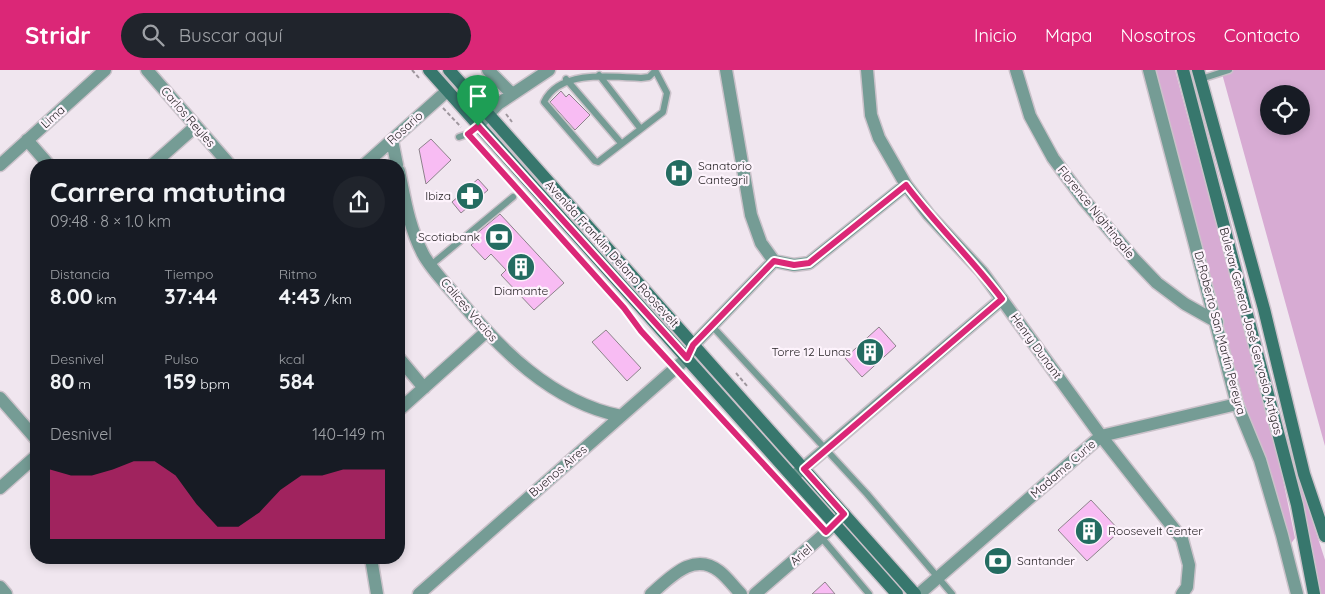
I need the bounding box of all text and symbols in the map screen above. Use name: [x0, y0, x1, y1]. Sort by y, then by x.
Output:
search box: [121, 13, 471, 58]
text: Stridr: [25, 20, 91, 50]
icon: search: [139, 21, 167, 49]
text: Buscar aquí: [179, 23, 283, 47]
text: Inicio: [974, 24, 1017, 47]
text: Mapa: [1045, 24, 1093, 47]
text: Nosotros: [1121, 24, 1196, 47]
text: Contacto: [1224, 24, 1300, 47]
pin: [457, 75, 499, 126]
icon: arrive: [464, 82, 492, 110]
street label: Carlos Reyles: [158, 83, 219, 150]
map controls: [1260, 85, 1310, 135]
button: locate: [1260, 85, 1310, 135]
street label: Lima: [38, 102, 68, 131]
street label: Rosario: [384, 108, 426, 147]
hospital icon: Sanatorio Cantegril: [664, 158, 694, 188]
place label: Sanatorio Cantegril: [698, 158, 752, 187]
street label: Florence Nightingale: [1055, 163, 1138, 261]
text: Carrera matutina: [50, 174, 286, 209]
button: share: [333, 176, 385, 228]
street label: Avenida Franklin Delano Roosevelt: [542, 177, 682, 330]
pharmacy icon: Ibiza: [455, 181, 485, 211]
place label: Ibiza: [425, 188, 451, 203]
text: 09:48 · 8 × 1.0 km: [50, 211, 171, 231]
bank icon: Scotiabank: [484, 222, 514, 252]
street label: Bulevar General José Gervasio Artigas: [1217, 226, 1287, 436]
place label: Scotiabank: [418, 229, 480, 244]
street label: Dr.Roberto San Martin Pereyra: [1191, 249, 1250, 416]
building icon: Diamante: [506, 252, 536, 282]
text: Distancia: [50, 265, 110, 283]
text: Tiempo: [164, 265, 213, 283]
text: Ritmo: [279, 265, 317, 283]
street label: Calices Vacios: [438, 275, 501, 345]
text: 8.00: [50, 283, 93, 309]
text: 37:44: [164, 283, 218, 309]
text: 4:43: [279, 283, 320, 309]
place label: Diamante: [494, 283, 548, 298]
text: km: [93, 290, 117, 308]
text: /km: [320, 290, 352, 308]
street label: Henry Dunant: [1007, 310, 1065, 382]
building icon: Torre 12 Lunas: [855, 337, 885, 367]
place label: Torre 12 Lunas: [771, 344, 851, 359]
text: Desnivel: [50, 350, 104, 368]
text: Pulso: [164, 350, 199, 368]
text: kcal: [279, 350, 305, 368]
text: 80: [50, 368, 74, 394]
text: 159: [164, 368, 197, 394]
text: 584: [279, 368, 315, 394]
text: m: [74, 375, 91, 393]
text: bpm: [197, 375, 230, 393]
text: Desnivel: [50, 424, 112, 444]
text: 140–149 m: [312, 424, 385, 444]
street label: Madame Curie: [1027, 436, 1098, 501]
street label: Buenos Aires: [526, 441, 590, 500]
building icon: Roosevelt Center: [1074, 516, 1104, 546]
place label: Roosevelt Center: [1108, 523, 1203, 538]
street label: Ariel: [787, 541, 815, 568]
bank icon: Santander: [983, 546, 1013, 576]
place label: Santander: [1017, 553, 1075, 568]

